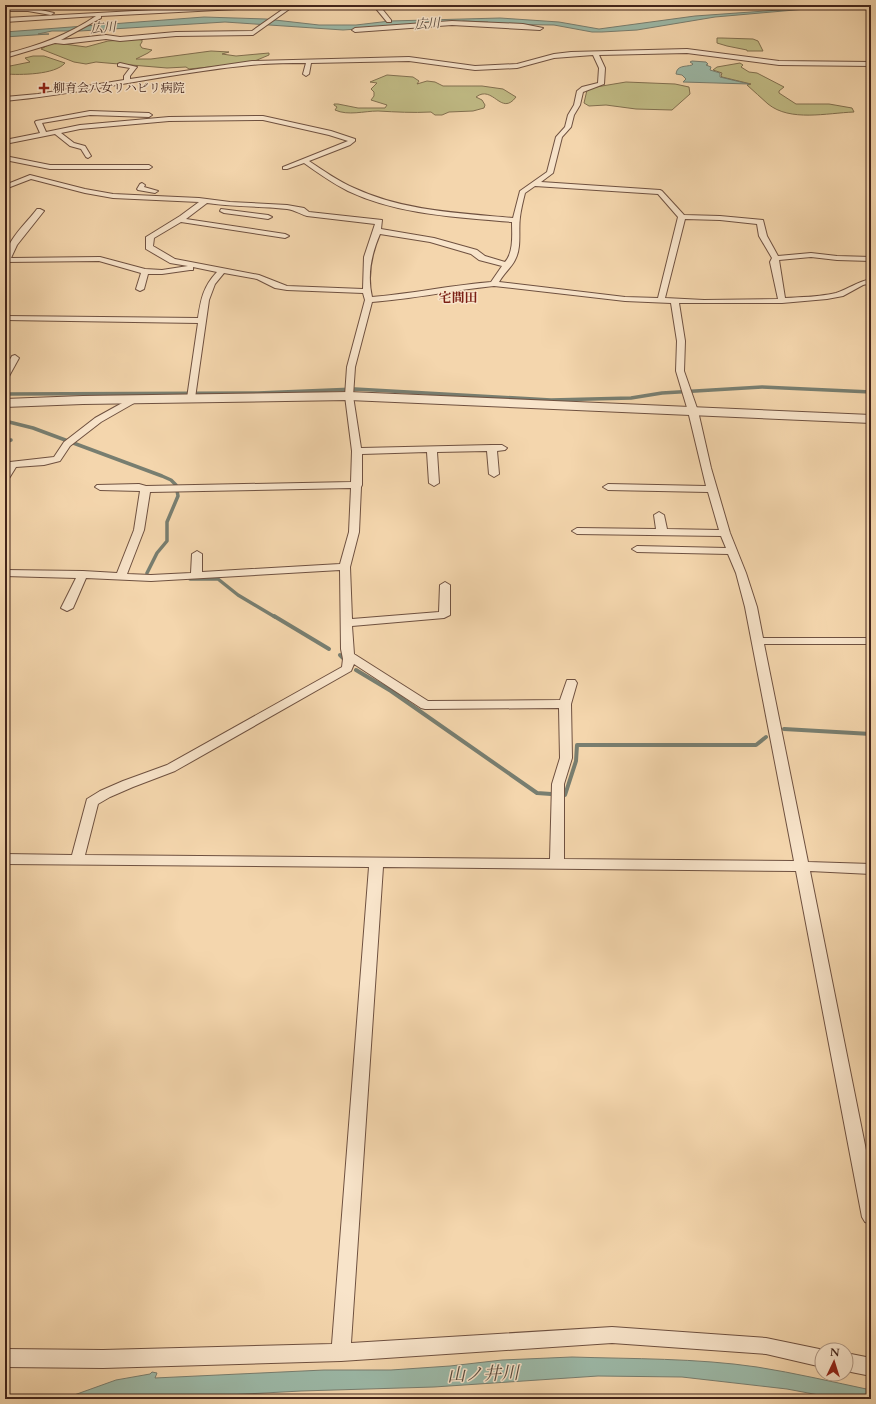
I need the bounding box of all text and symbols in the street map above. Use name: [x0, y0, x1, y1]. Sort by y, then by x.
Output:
water label: 広川: [413, 14, 443, 34]
water label: 広川: [89, 18, 119, 38]
place label: 柳育会八女リハビリ病院: [53, 80, 185, 96]
marker: 柳育会八女リハビリ病院: [38, 82, 50, 94]
district label: 宅間田: [438, 289, 478, 307]
north arrow: [814, 1342, 854, 1382]
text: N: [829, 1345, 840, 1360]
water label: 山ノ井川: [447, 1361, 521, 1388]

